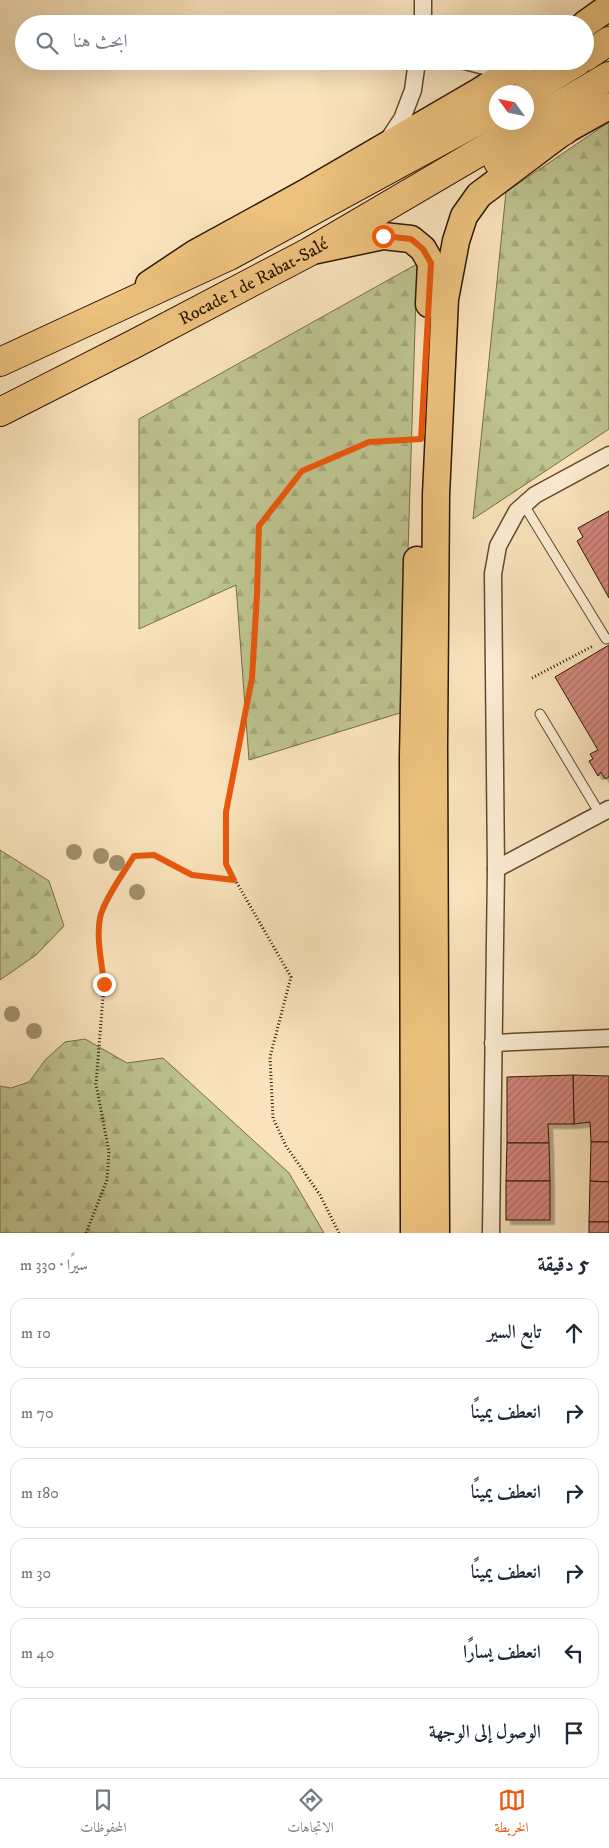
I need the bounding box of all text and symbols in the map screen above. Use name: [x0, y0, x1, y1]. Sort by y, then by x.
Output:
search box: [15, 15, 594, 70]
icon: search: [33, 29, 61, 57]
text: ابحث هنا: [73, 30, 128, 53]
north arrow: [489, 85, 534, 130]
route start: [372, 225, 395, 248]
street label: Rocade 1 de Rabat-Salé: [175, 233, 333, 331]
route end: [93, 973, 116, 996]
text: 5 دقيقة: [537, 1252, 589, 1278]
text: سيرًا · 330 m: [20, 1255, 88, 1275]
icon: ahead: [560, 1319, 588, 1347]
text: تابع السير: [487, 1321, 541, 1344]
text: 10 m: [21, 1323, 51, 1343]
icon: right: [560, 1399, 588, 1427]
text: انعطف يمينًا: [471, 1401, 541, 1424]
text: 70 m: [21, 1403, 54, 1423]
icon: right: [560, 1479, 588, 1507]
text: انعطف يمينًا: [471, 1481, 541, 1504]
text: 180 m: [21, 1483, 59, 1503]
icon: right: [560, 1559, 588, 1587]
text: انعطف يمينًا: [471, 1561, 541, 1584]
text: 30 m: [21, 1563, 51, 1583]
icon: left: [560, 1639, 588, 1667]
text: انعطف يسارًا: [463, 1641, 541, 1664]
text: 40 m: [21, 1643, 54, 1663]
icon: arrive: [560, 1719, 588, 1747]
text: الوصول إلى الوجهة: [429, 1721, 541, 1744]
tab: المحفوظات: [80, 1786, 127, 1841]
tab: الاتجاهات: [287, 1786, 334, 1841]
tab: الخريطة: [495, 1786, 529, 1841]

